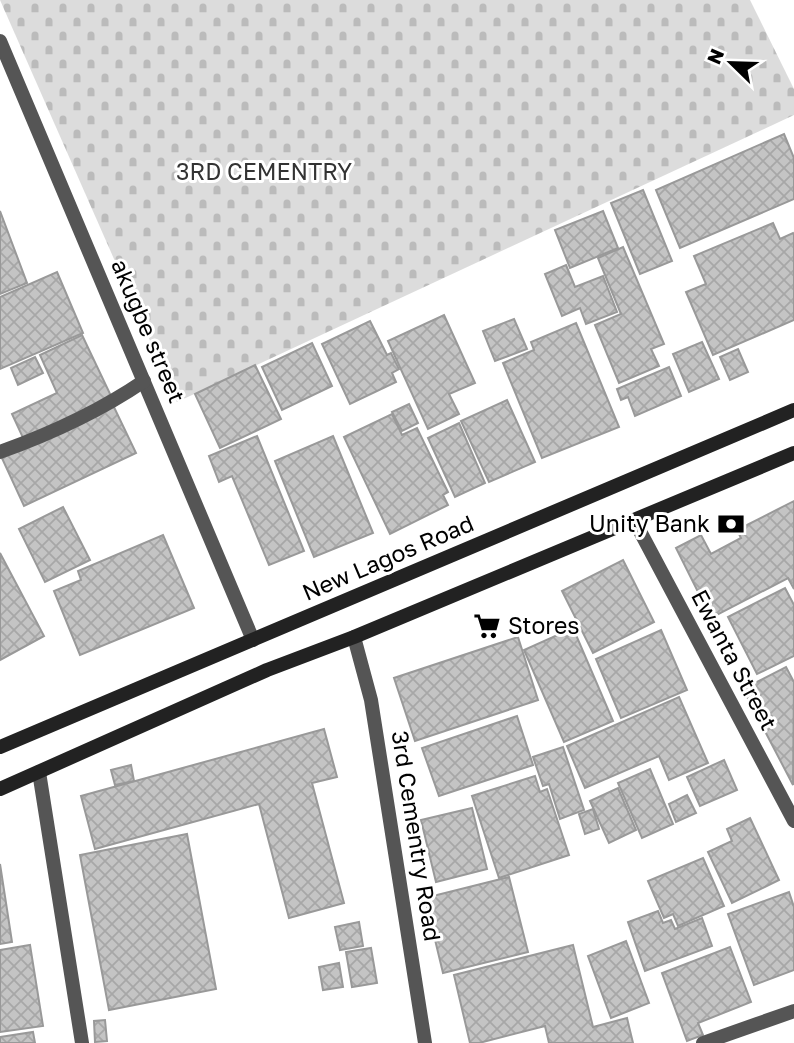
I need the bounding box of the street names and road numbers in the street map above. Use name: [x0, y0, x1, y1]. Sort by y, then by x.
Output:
street label: akugbe street: [106, 255, 192, 407]
street label: New Lagos Road: [298, 508, 478, 606]
street label: Ewanta Street: [686, 585, 784, 734]
street label: 3rd Cementry Road: [387, 729, 447, 943]

